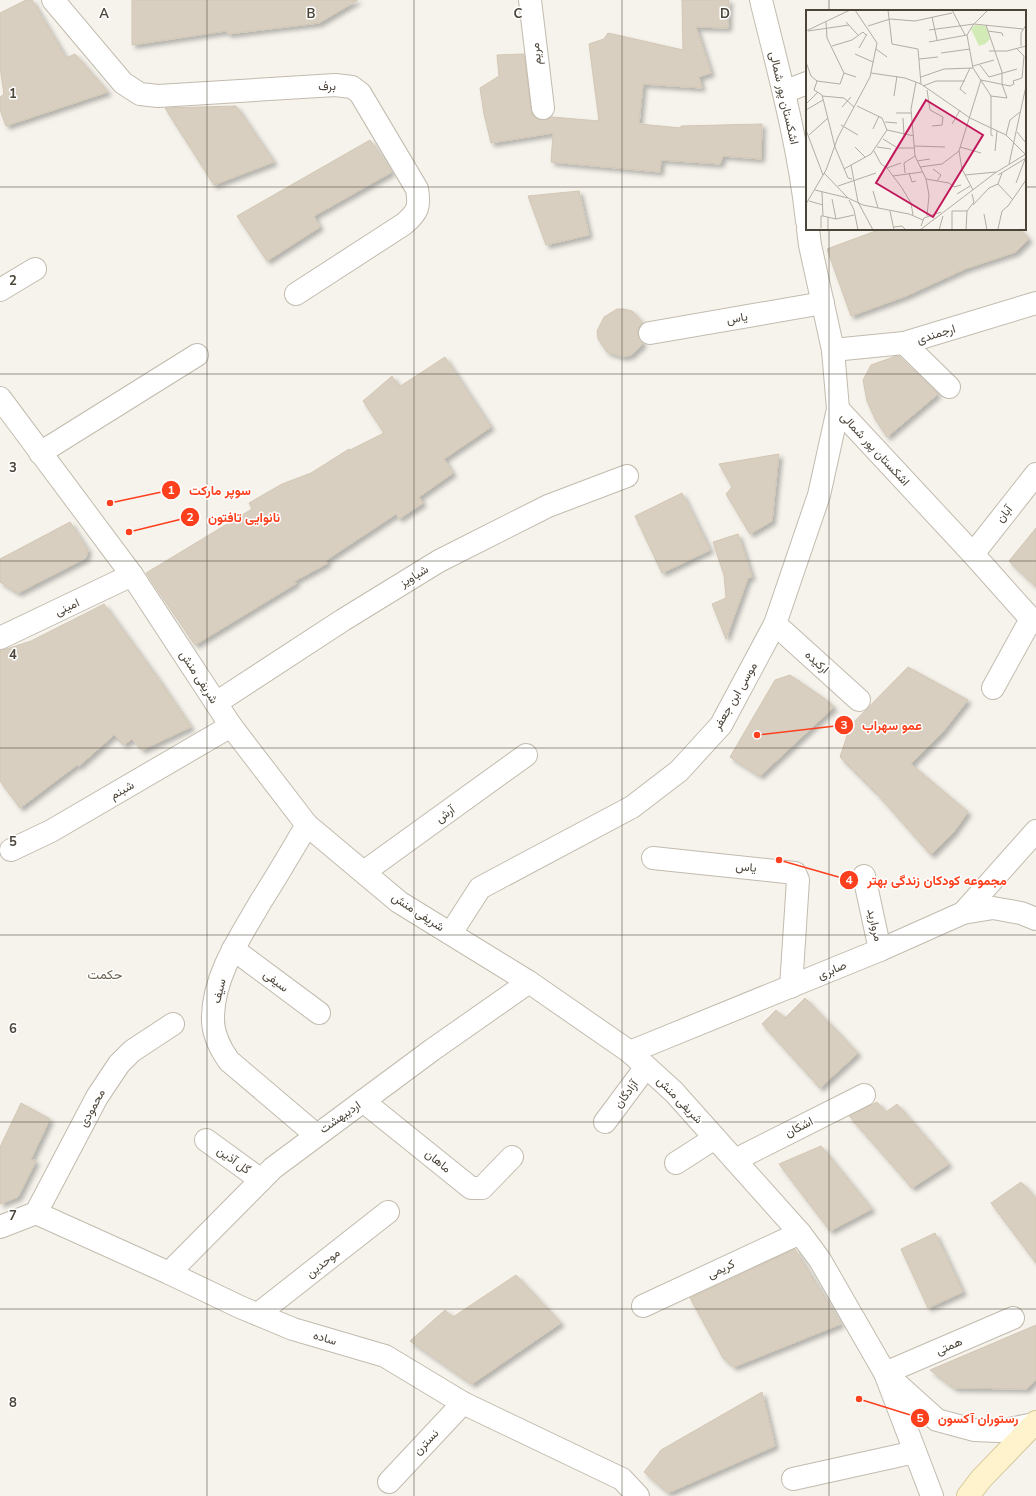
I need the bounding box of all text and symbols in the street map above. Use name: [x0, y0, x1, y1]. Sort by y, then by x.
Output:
text: A: [99, 5, 109, 23]
text: B: [307, 5, 316, 23]
text: C: [514, 5, 523, 23]
text: D: [720, 5, 730, 23]
inset map: [806, 10, 1026, 230]
street label: مریم: [527, 42, 545, 66]
street label: اشکستان پور شمالی: [766, 50, 802, 146]
street label: برف: [318, 78, 336, 94]
text: 1: [9, 85, 17, 103]
text: 2: [9, 272, 17, 290]
street label: یاس: [725, 308, 749, 328]
street label: ارجمندی: [915, 321, 957, 347]
street label: اشکستان پور شمالی: [837, 409, 913, 489]
text: 3: [9, 459, 17, 477]
callout: سوپر مارکت: [161, 477, 258, 502]
text: 1: [167, 482, 175, 498]
text: سوپر مارکت: [189, 482, 251, 500]
street label: آبان: [992, 501, 1017, 526]
callout: نانوایی تافتون: [180, 505, 288, 530]
text: 2: [186, 509, 194, 525]
text: نانوایی تافتون: [208, 509, 280, 527]
street label: شباویز: [396, 561, 431, 591]
street label: امینی: [52, 594, 82, 620]
text: 4: [9, 646, 17, 664]
street label: شریفی منش: [176, 647, 222, 707]
street label: ارکیده: [801, 647, 833, 677]
street label: موسی ابن جعفر: [709, 659, 761, 734]
callout: عمو سهراب: [834, 712, 930, 737]
text: 3: [840, 717, 848, 733]
text: عمو سهراب: [862, 717, 922, 735]
street label: شبنم: [107, 777, 137, 803]
street label: آرش: [432, 801, 459, 826]
text: 5: [9, 833, 17, 851]
street label: یاس: [735, 858, 757, 876]
callout: مجموعه کودکان زندگی بهتر: [839, 868, 1015, 893]
text: 4: [845, 872, 853, 888]
text: مجموعه کودکان زندگی بهتر: [866, 872, 1007, 890]
street label: شریفی منش: [388, 889, 448, 935]
street label: مروارید: [863, 907, 887, 943]
street label: صابری: [815, 957, 849, 983]
district label: حکمت: [88, 966, 123, 984]
street label: سیفی: [260, 966, 292, 996]
street label: سیف: [208, 977, 230, 1005]
text: 6: [9, 1020, 17, 1038]
street label: شریفی منش: [653, 1073, 707, 1127]
street label: آزادگان: [610, 1076, 642, 1111]
street label: محمودی: [75, 1086, 109, 1130]
street label: اردیبهشت: [316, 1097, 364, 1137]
street label: اشکان: [782, 1113, 816, 1141]
street label: گل آذین: [214, 1142, 254, 1178]
street label: ماهان: [422, 1146, 454, 1176]
text: 7: [9, 1207, 17, 1225]
street label: موحدین: [303, 1245, 343, 1281]
street label: کریمی: [705, 1256, 737, 1282]
street label: ساده: [311, 1327, 339, 1349]
street label: همتی: [933, 1333, 965, 1359]
text: 8: [9, 1394, 17, 1412]
callout: رستوران آکسون: [910, 1406, 1027, 1431]
text: 5: [916, 1410, 924, 1426]
text: رستوران آکسون: [938, 1410, 1019, 1428]
street label: نسترن: [410, 1425, 442, 1459]

